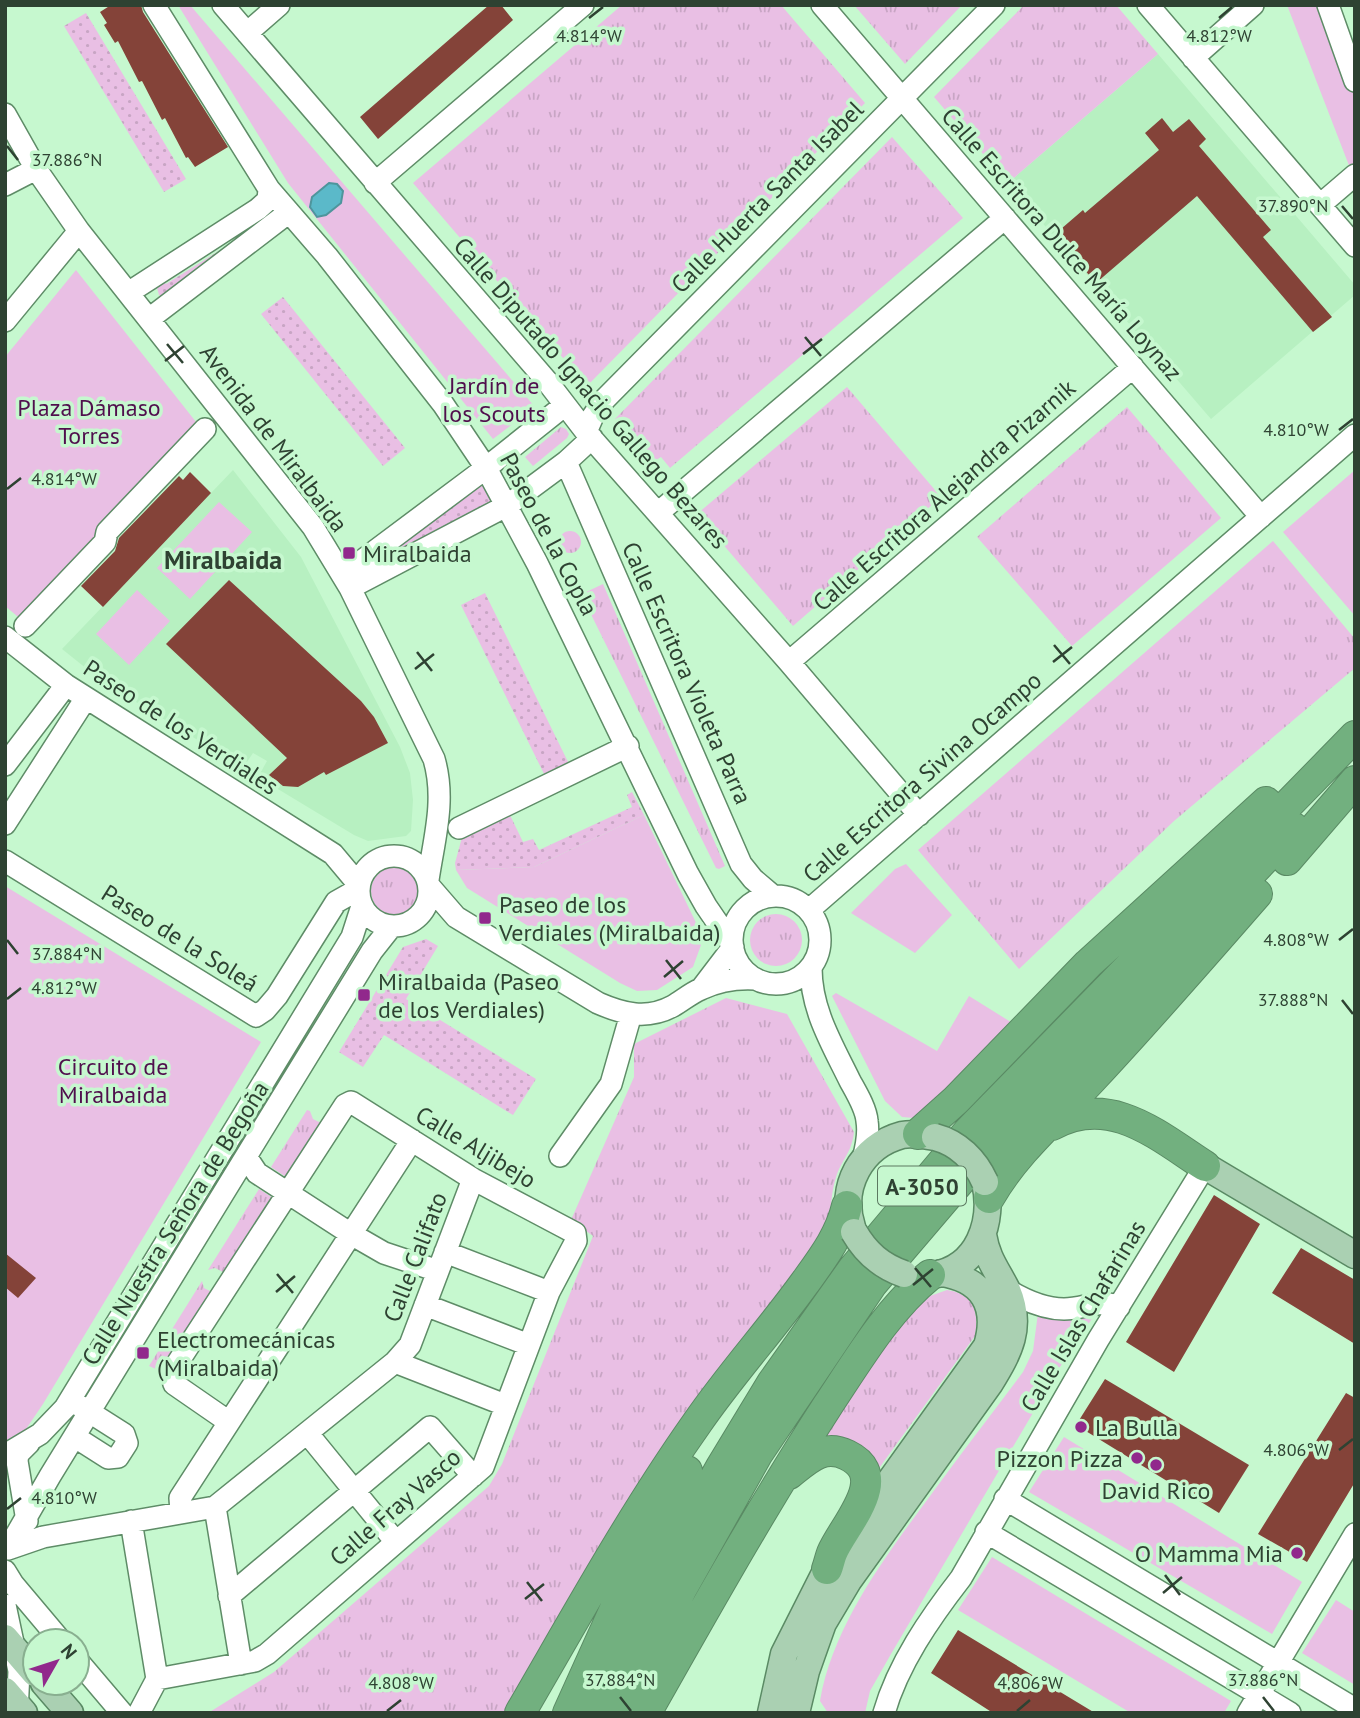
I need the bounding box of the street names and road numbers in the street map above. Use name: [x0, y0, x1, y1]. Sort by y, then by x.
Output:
street label: Calle Huerta Santa Isabel: [664, 94, 870, 300]
street label: Calle Escritora Dulce María Loynaz: [935, 101, 1189, 387]
street label: Calle Diputado Ignacio Gallego Bezares: [447, 231, 735, 555]
street label: Avenida de Miralbaida: [193, 338, 355, 538]
street label: Calle Escritora Alejandra Pizarnik: [806, 372, 1082, 618]
street label: Paseo de la Copla: [493, 447, 605, 621]
street label: Calle Escritora Violeta Parra: [615, 537, 759, 809]
street label: Paseo de los Verdiales: [78, 652, 284, 802]
street label: Calle Escritora Sivina Ocampo: [796, 665, 1048, 889]
street label: Paseo de la Soleá: [96, 877, 264, 999]
street label: Calle Nuestra Señora de Begoña: [75, 1075, 275, 1371]
street label: Calle Aljibejo: [410, 1099, 542, 1195]
road number: A-3050: [878, 1166, 966, 1205]
street label: Calle Califato: [376, 1188, 454, 1326]
street label: Calle Islas Chafarinas: [1013, 1214, 1153, 1418]
street label: Calle Fray Vasco: [323, 1442, 467, 1572]

